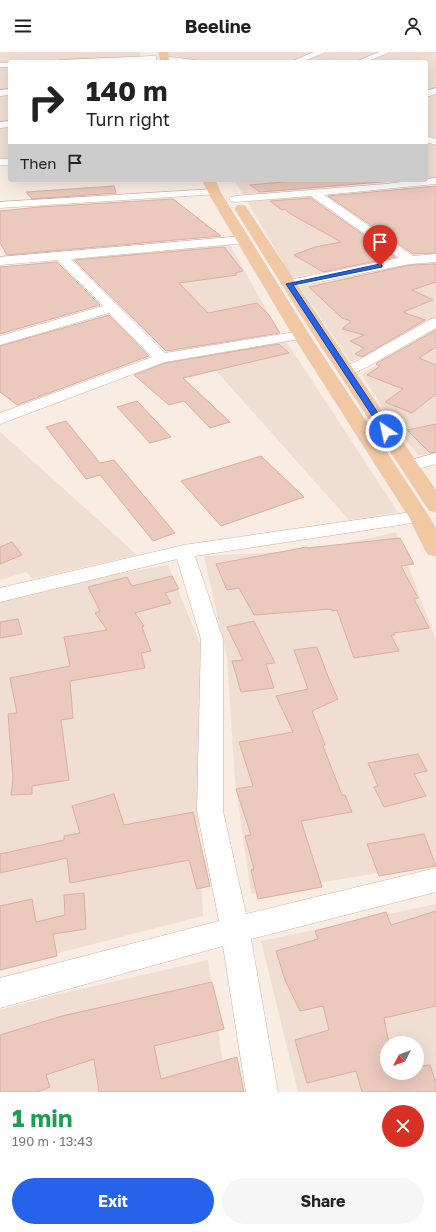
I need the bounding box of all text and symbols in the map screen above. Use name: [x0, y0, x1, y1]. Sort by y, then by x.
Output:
icon: menu: [12, 15, 34, 37]
text: Beeline: [185, 15, 251, 37]
icon: person: [402, 15, 424, 37]
text: 140 m: [86, 74, 168, 107]
icon: right: [20, 76, 72, 128]
text: Turn right: [86, 108, 170, 130]
icon: arrive: [64, 152, 86, 174]
text: Then: [20, 154, 56, 172]
pin: [363, 225, 397, 266]
icon: arrive: [369, 231, 391, 253]
position arrow: [365, 410, 407, 452]
north arrow: [380, 1036, 424, 1080]
map controls: [380, 1036, 424, 1080]
text: 1 min: [12, 1103, 72, 1132]
button: close: [382, 1105, 424, 1147]
text: 190 m · 13:43: [12, 1133, 93, 1149]
button: Exit: [12, 1178, 214, 1224]
button: Share: [222, 1178, 424, 1224]

